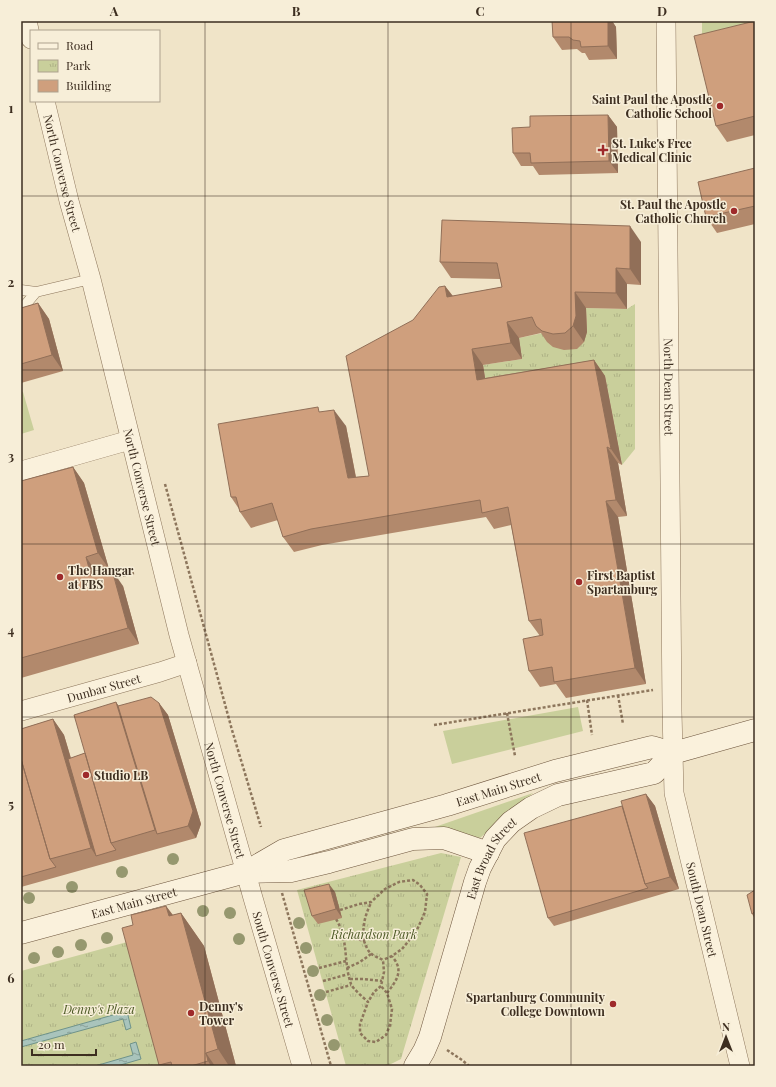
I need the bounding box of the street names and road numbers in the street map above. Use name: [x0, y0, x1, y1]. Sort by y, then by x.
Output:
street label: North Converse Street: [40, 113, 85, 234]
street label: North Dean Street: [661, 338, 678, 437]
street label: North Converse Street: [120, 427, 165, 548]
street label: Dunbar Street: [65, 670, 143, 706]
street label: North Converse Street: [201, 740, 250, 861]
street label: East Main Street: [454, 768, 544, 810]
street label: East Broad Street: [462, 812, 520, 901]
street label: South Dean Street: [683, 860, 722, 960]
street label: East Main Street: [89, 883, 179, 922]
street label: South Converse Street: [249, 909, 298, 1030]

